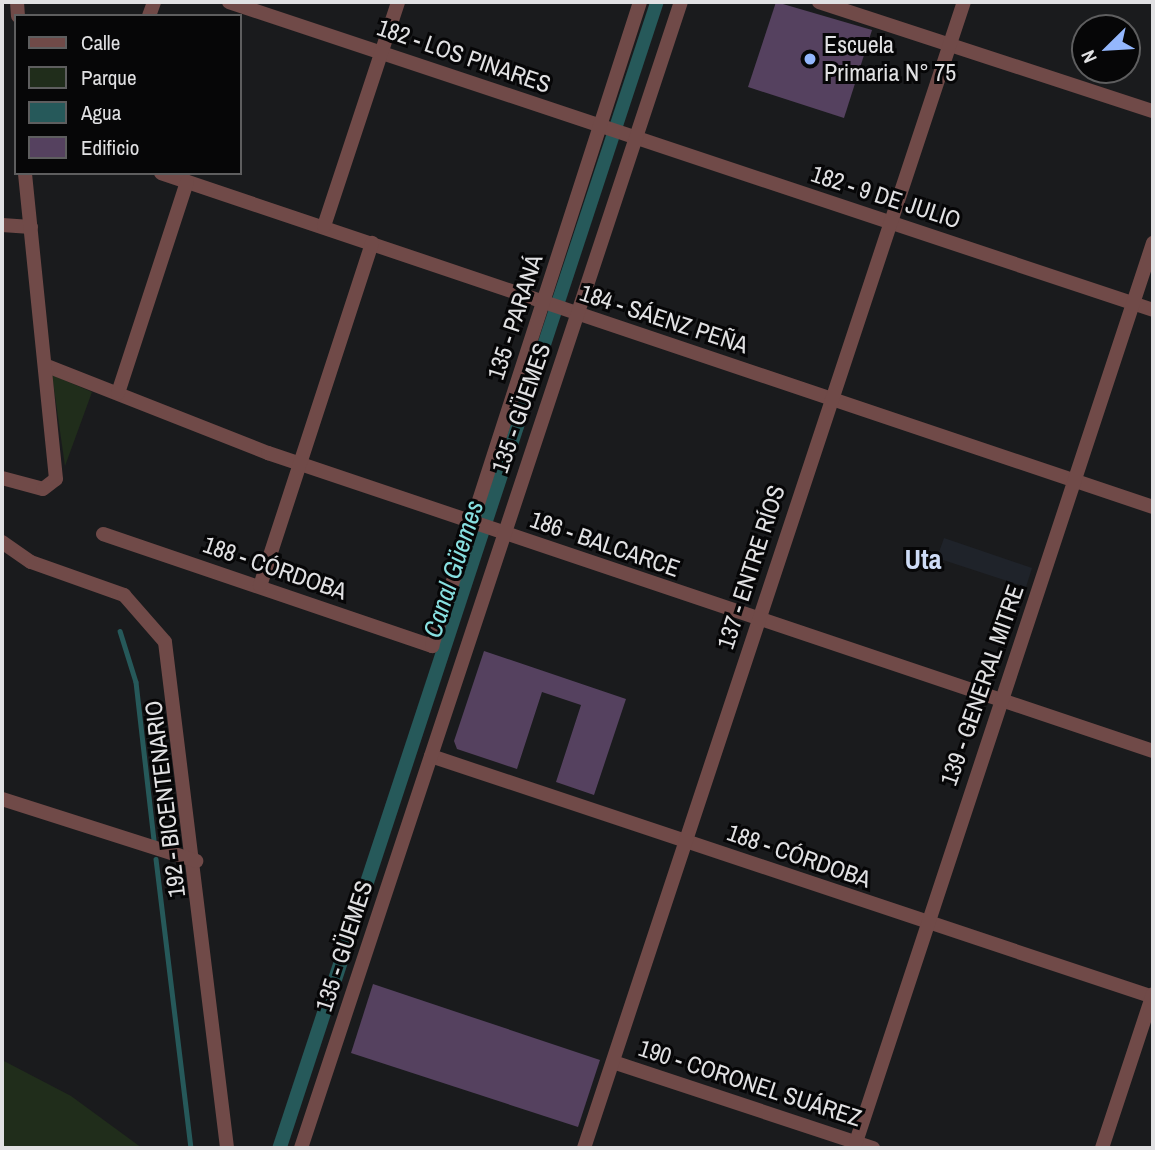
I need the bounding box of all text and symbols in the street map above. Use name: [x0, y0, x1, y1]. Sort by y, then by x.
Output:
street label: 182 - LOS PINARES: [373, 13, 555, 99]
legend: [14, 14, 242, 175]
north arrow: [1071, 14, 1141, 84]
text: Calle: [81, 28, 120, 57]
place label: Escuela Primaria N° 75: [824, 31, 956, 87]
text: N: [1074, 46, 1103, 67]
marker: Escuela Primaria N° 75: [802, 51, 818, 67]
text: Parque: [81, 63, 137, 92]
text: Agua: [81, 98, 121, 127]
text: Edificio: [81, 133, 139, 162]
street label: 182 - 9 DE JULIO: [808, 159, 964, 235]
street label: 135 - PARANÁ: [481, 251, 549, 383]
street label: 184 - SÁENZ PEÑA: [576, 278, 752, 360]
street label: 135 - GÜEMES: [485, 339, 557, 477]
street label: 137 - ENTRE RÍOS: [711, 481, 791, 653]
water label: Canal Güemes: [416, 497, 490, 641]
street label: 186 - BALCARCE: [526, 505, 684, 583]
street label: 188 - CÓRDOBA: [199, 530, 351, 606]
district label: Uta: [905, 542, 941, 576]
street label: 139 - GENERAL MITRE: [934, 581, 1030, 789]
street label: 192 - BICENTENARIO: [139, 699, 191, 899]
street label: 188 - CÓRDOBA: [723, 818, 875, 894]
street label: 135 - GÜEMES: [309, 877, 379, 1015]
street label: 190 - CORONEL SUÁREZ: [635, 1033, 865, 1133]

